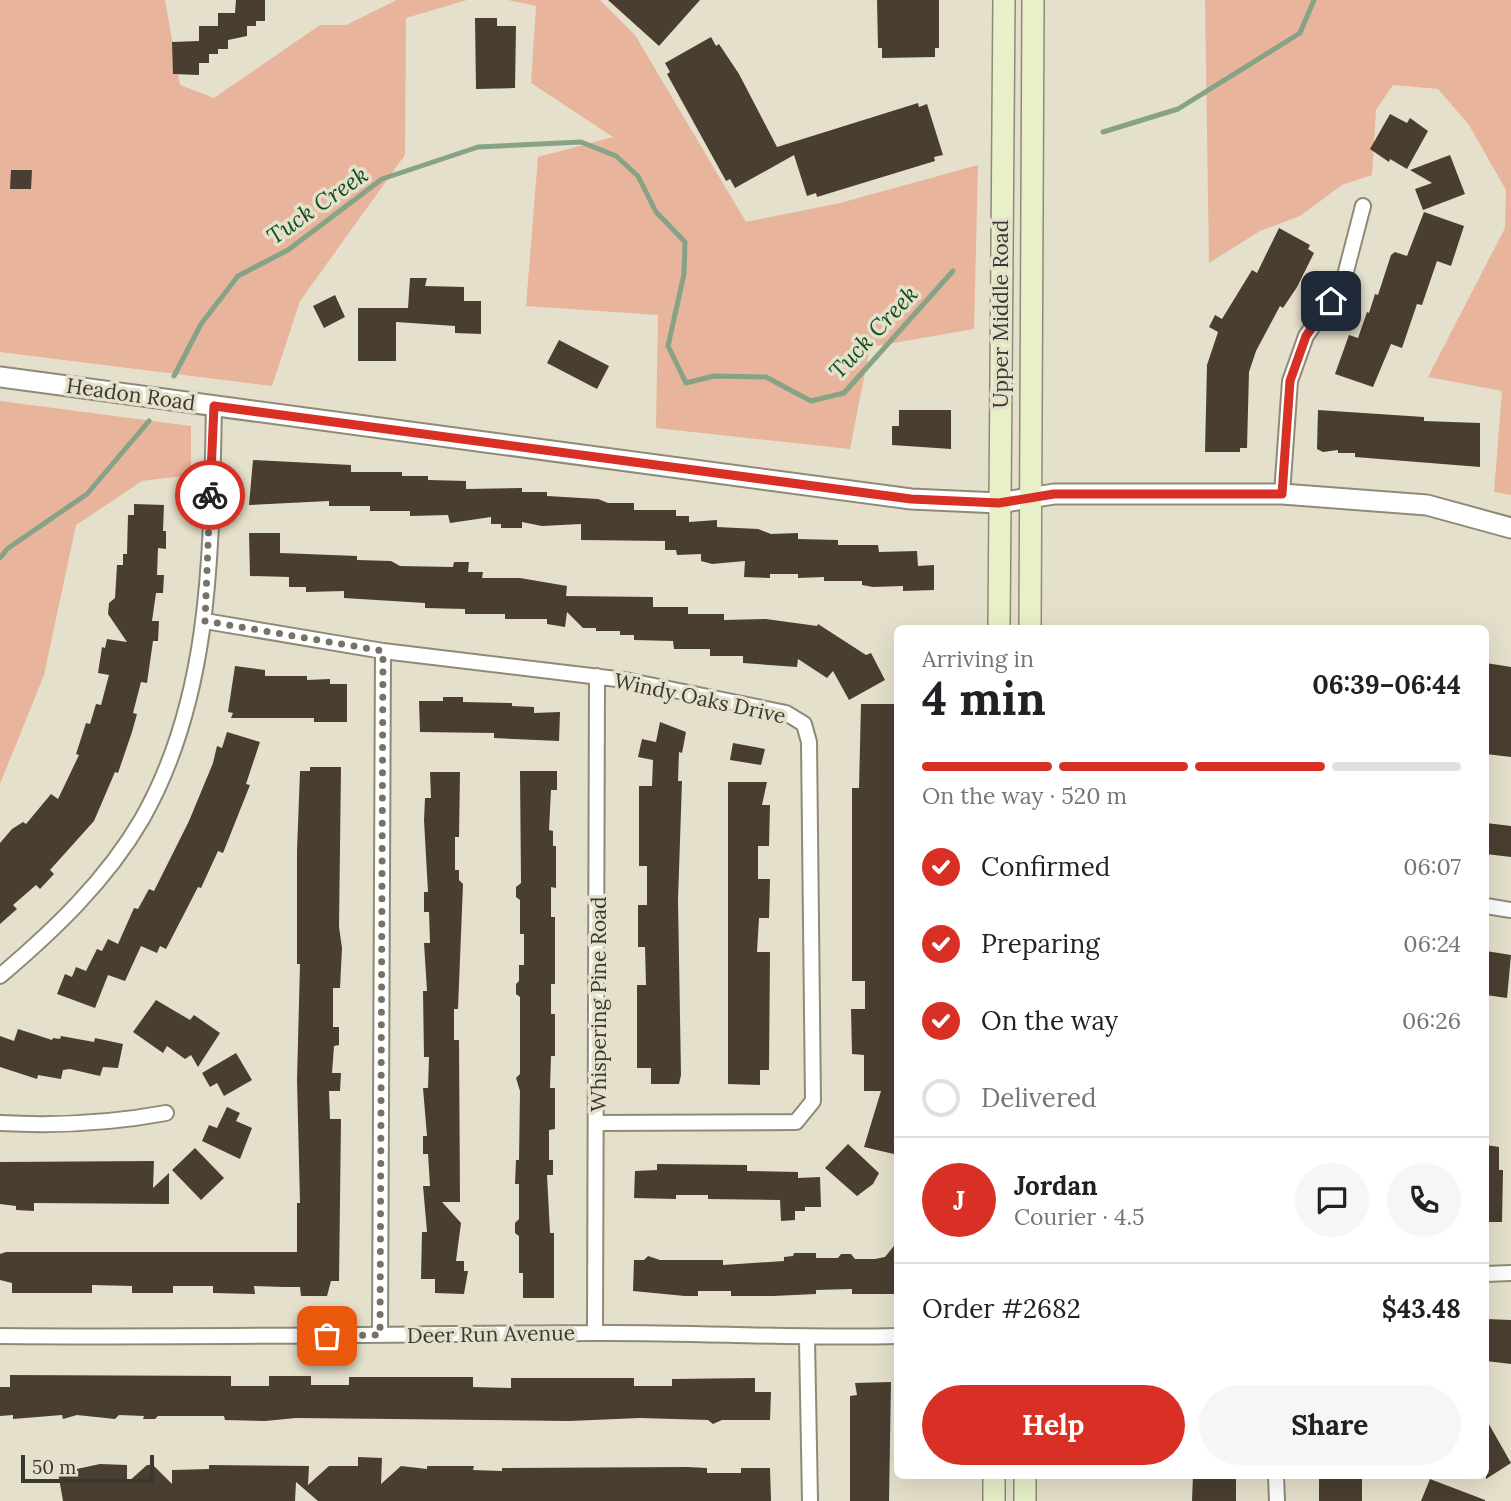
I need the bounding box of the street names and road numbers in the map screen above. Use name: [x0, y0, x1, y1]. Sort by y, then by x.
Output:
street label: Upper Middle Road: [987, 220, 1014, 408]
street label: Headon Road: [65, 372, 197, 416]
street label: Windy Oaks Drive: [612, 667, 788, 729]
street label: Whispering Pine Road: [585, 896, 612, 1112]
street label: Deer Run Avenue: [407, 1319, 575, 1349]

